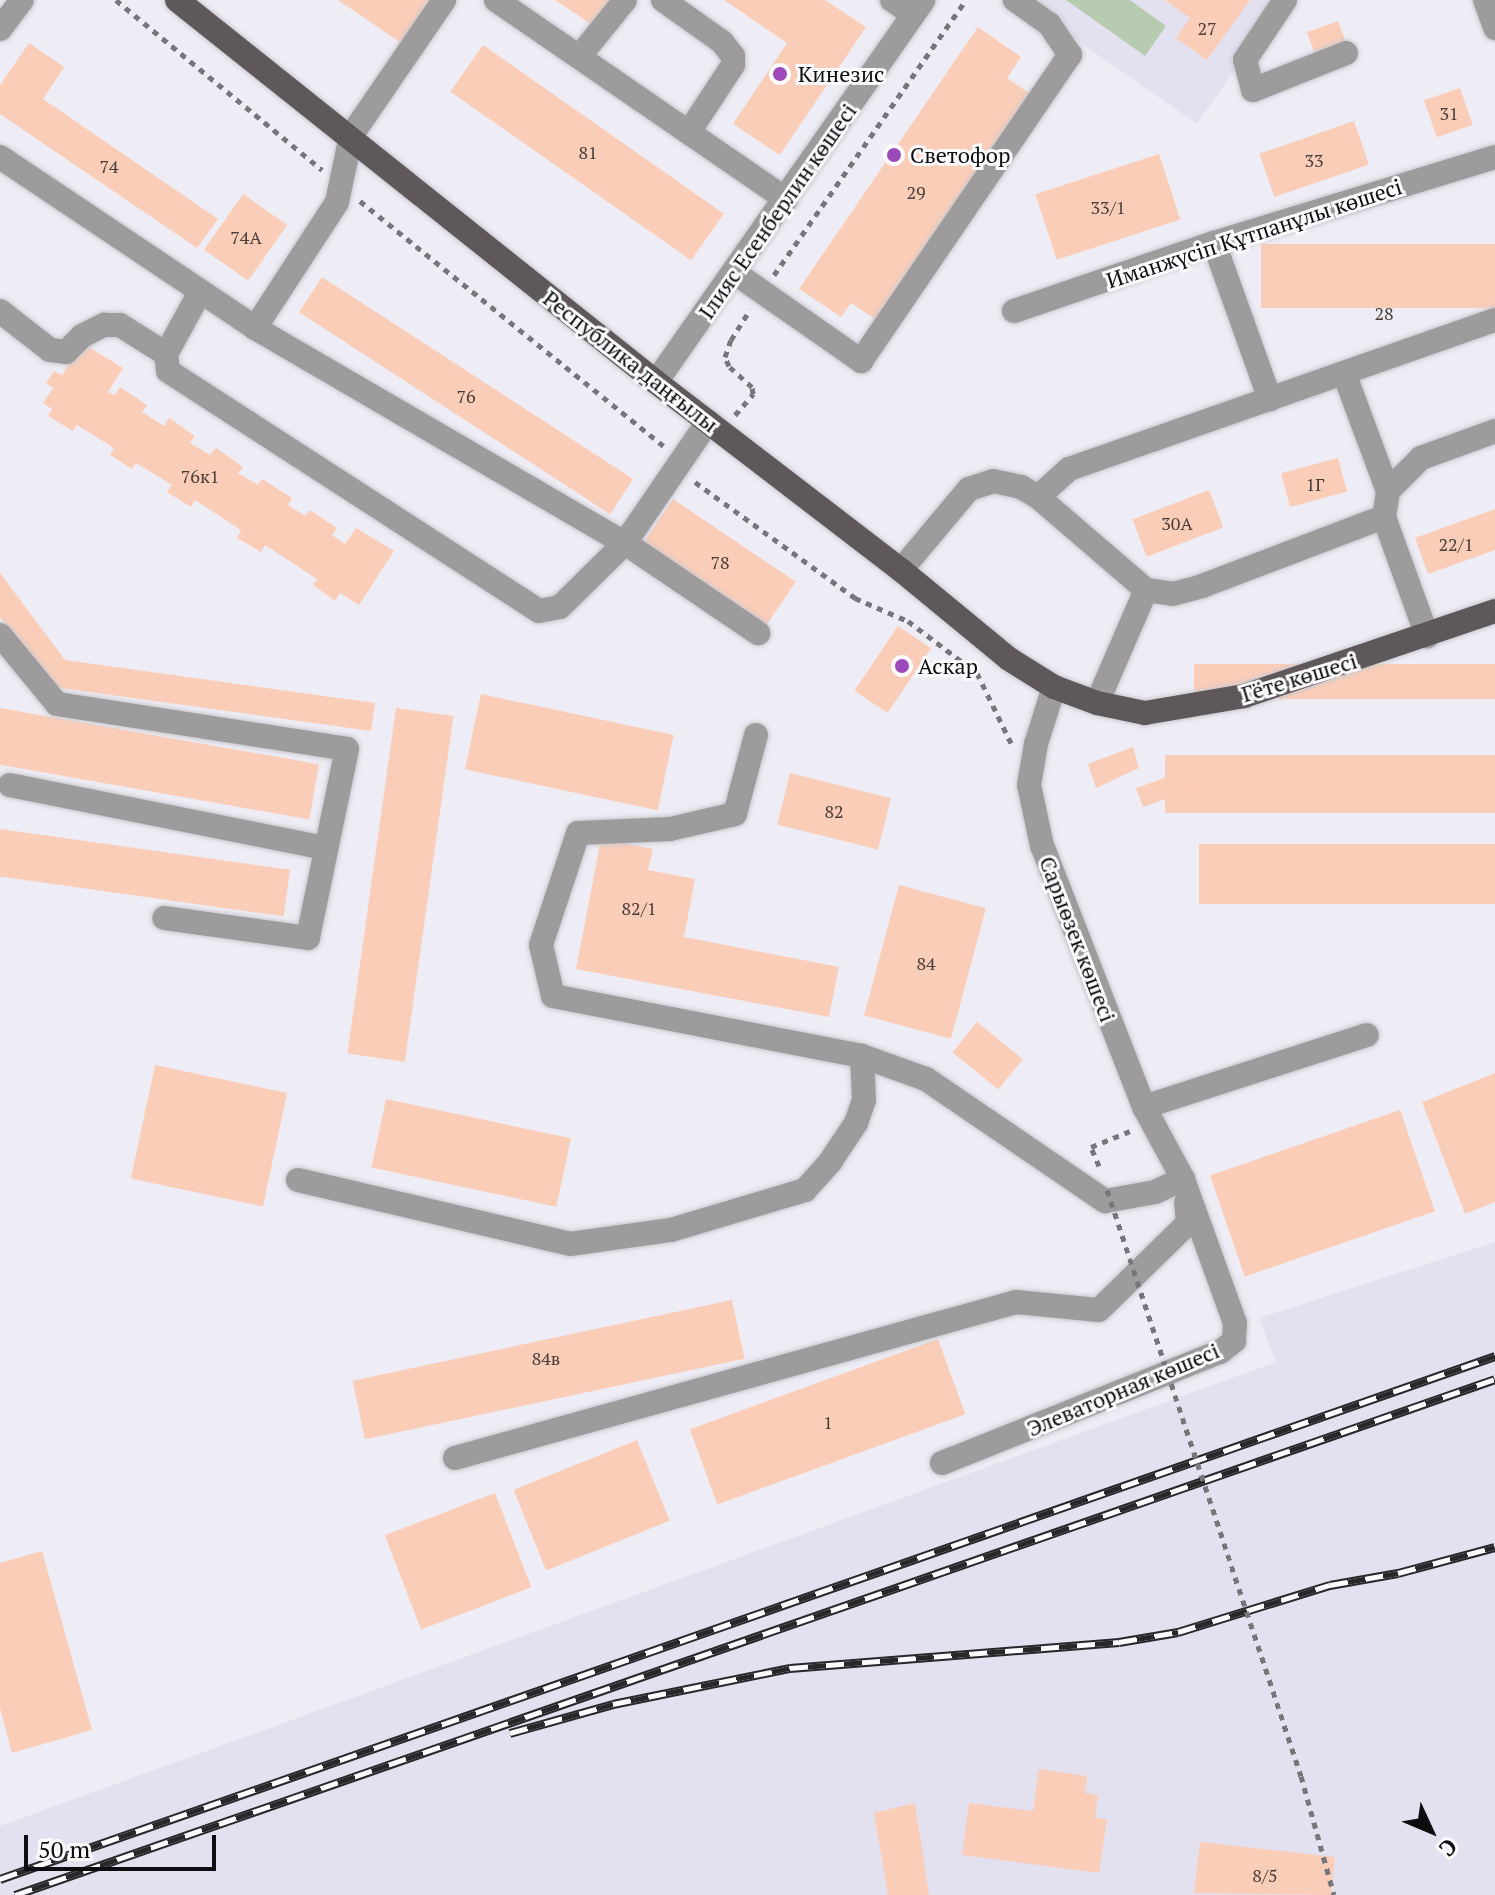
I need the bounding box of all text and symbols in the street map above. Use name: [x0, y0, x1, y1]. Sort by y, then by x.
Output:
house number: 27: [1197, 17, 1217, 39]
place label: Кинезис: [798, 61, 884, 87]
marker: Кинезис: [769, 63, 791, 85]
street label: Ілияс Есенберлин көшесі: [693, 98, 861, 324]
house number: 31: [1439, 102, 1459, 124]
house number: 81: [578, 141, 598, 163]
place label: Светофор: [910, 142, 1010, 168]
marker: Светофор: [885, 146, 903, 164]
house number: 33: [1304, 149, 1324, 171]
house number: 74: [99, 155, 119, 177]
street label: Иманжүсіп Құтпанұлы көшесі: [1103, 173, 1405, 293]
house number: 29: [906, 181, 926, 203]
house number: 33/1: [1091, 196, 1125, 218]
house number: 74А: [230, 226, 262, 248]
street label: Республика даңғылы: [538, 284, 724, 438]
house number: 28: [1374, 302, 1394, 324]
house number: 76: [456, 385, 476, 407]
house number: 76к1: [181, 465, 219, 487]
house number: 1Г: [1306, 473, 1324, 495]
house number: 30А: [1161, 512, 1193, 534]
house number: 22/1: [1439, 533, 1473, 555]
house number: 78: [710, 551, 730, 573]
street label: Гёте көшесі: [1238, 647, 1360, 707]
place label: Аскар: [918, 653, 978, 679]
marker: Аскар: [893, 657, 911, 675]
house number: 82: [824, 800, 844, 822]
street label: Сарыөзек көшесі: [1034, 853, 1122, 1025]
house number: 82/1: [622, 897, 656, 919]
house number: 84: [916, 952, 936, 974]
street label: Элеваторная көшесі: [1023, 1337, 1223, 1441]
house number: 84в: [532, 1347, 560, 1369]
house number: 1: [823, 1411, 833, 1433]
north arrow: [1391, 1791, 1471, 1871]
scale bar: [28, 1819, 220, 1869]
text: 50 m: [38, 1833, 90, 1865]
text: С: [1433, 1833, 1464, 1863]
house number: 8/5: [1252, 1864, 1278, 1886]

